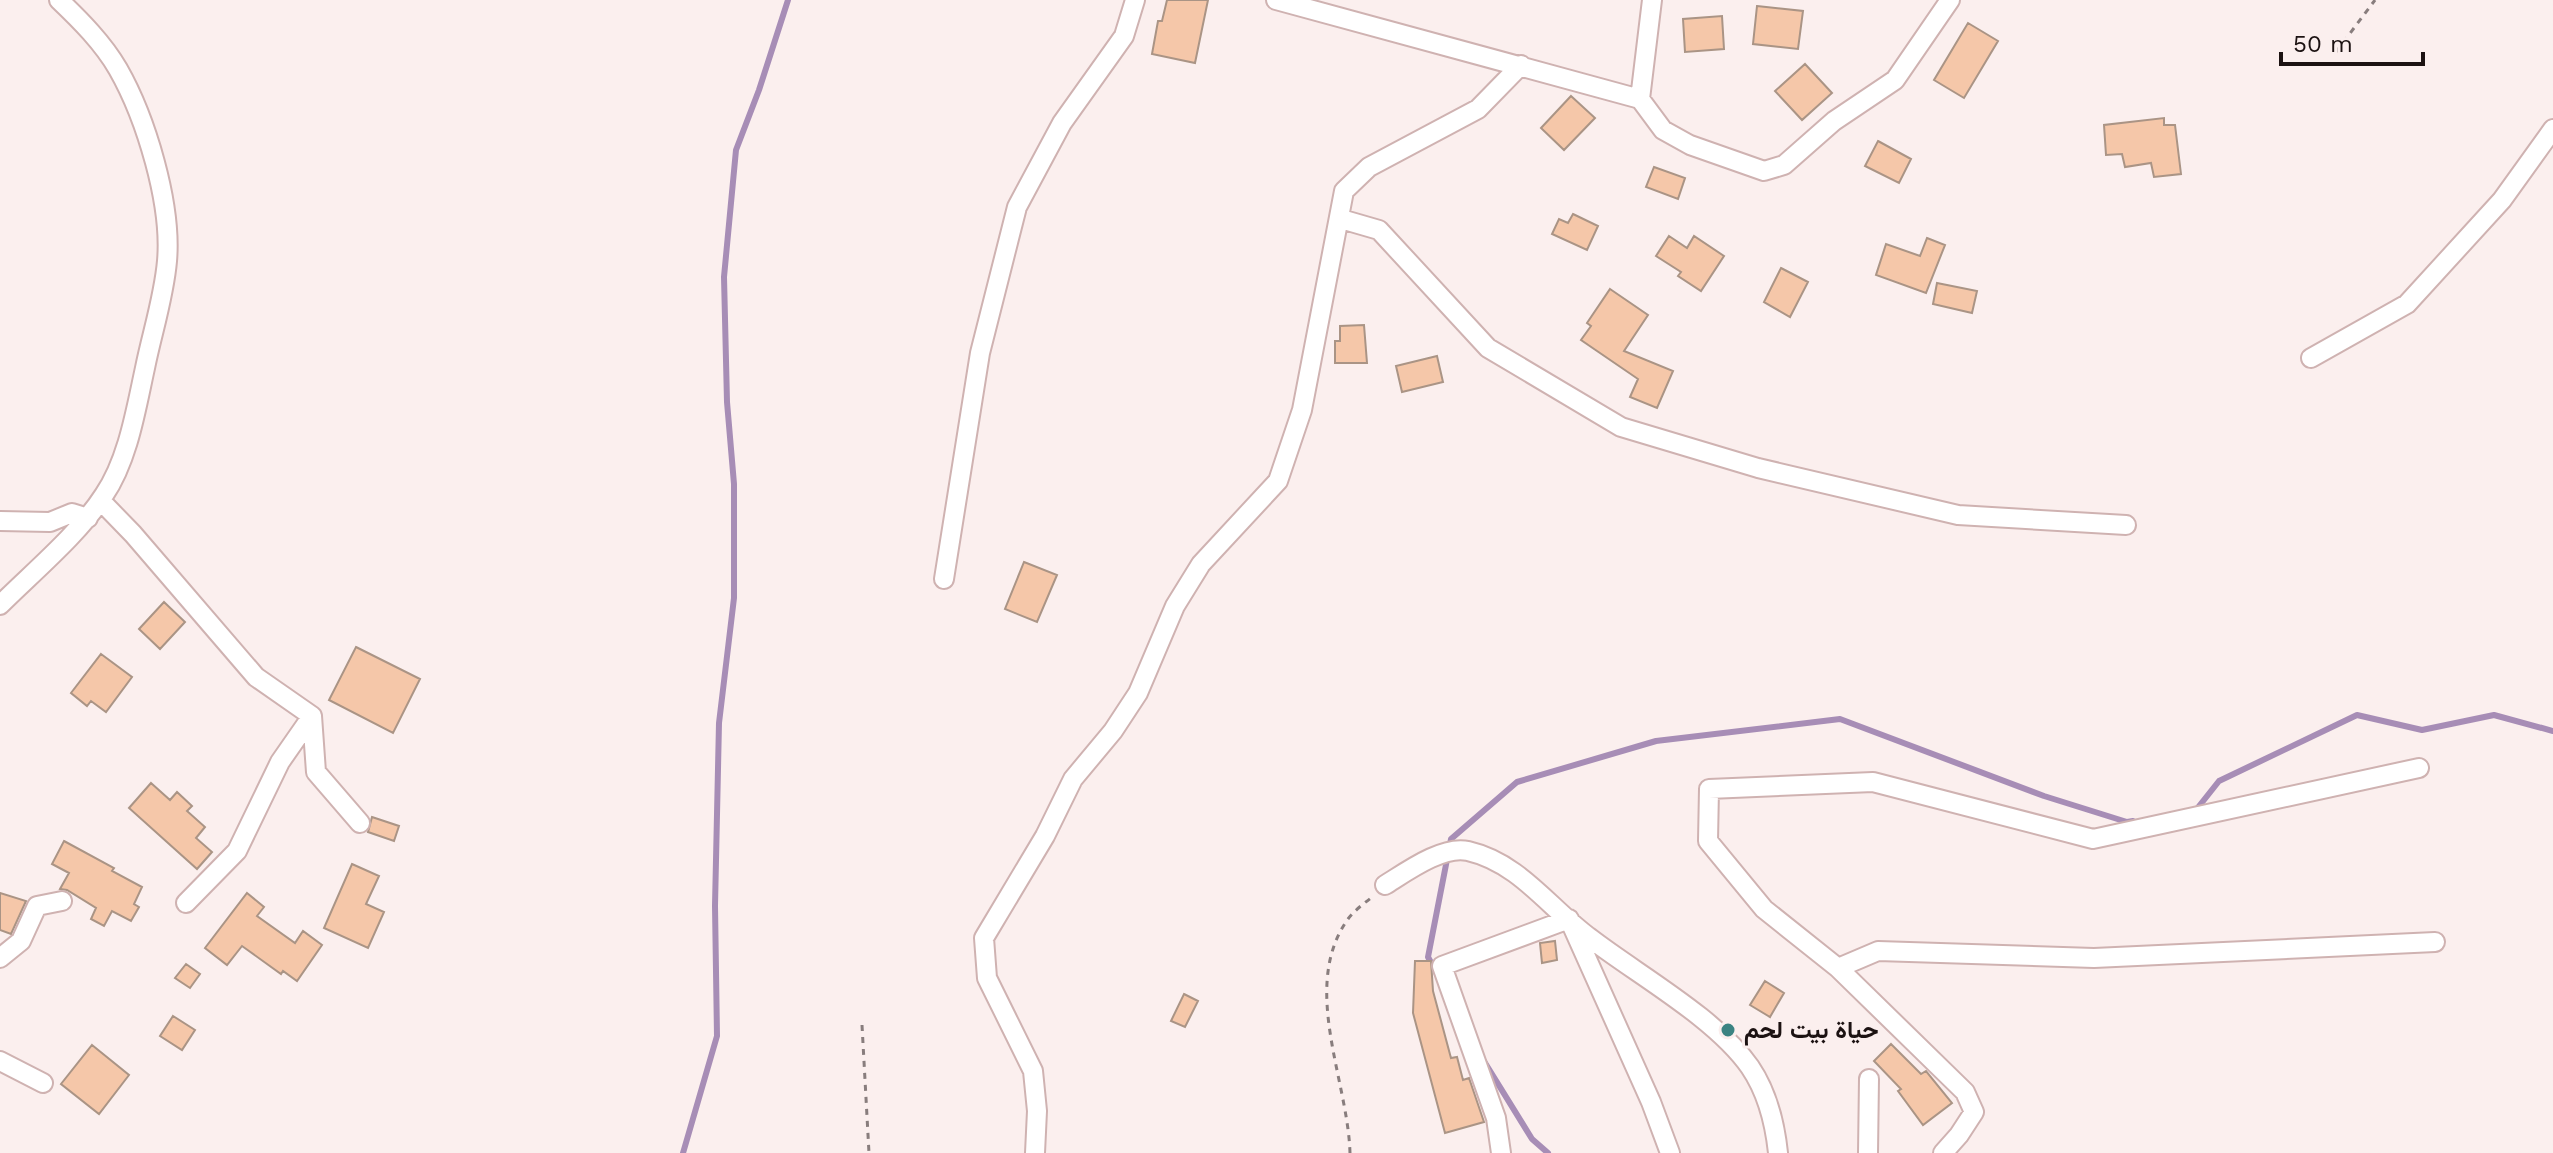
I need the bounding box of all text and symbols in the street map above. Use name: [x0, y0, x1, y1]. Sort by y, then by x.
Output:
scale bar: [2281, 16, 2423, 66]
text: 50 m: [2293, 30, 2353, 58]
place label: حياة بيت لحم: [1744, 1016, 1879, 1046]
marker: حياة بيت لحم: [1719, 1021, 1737, 1039]

